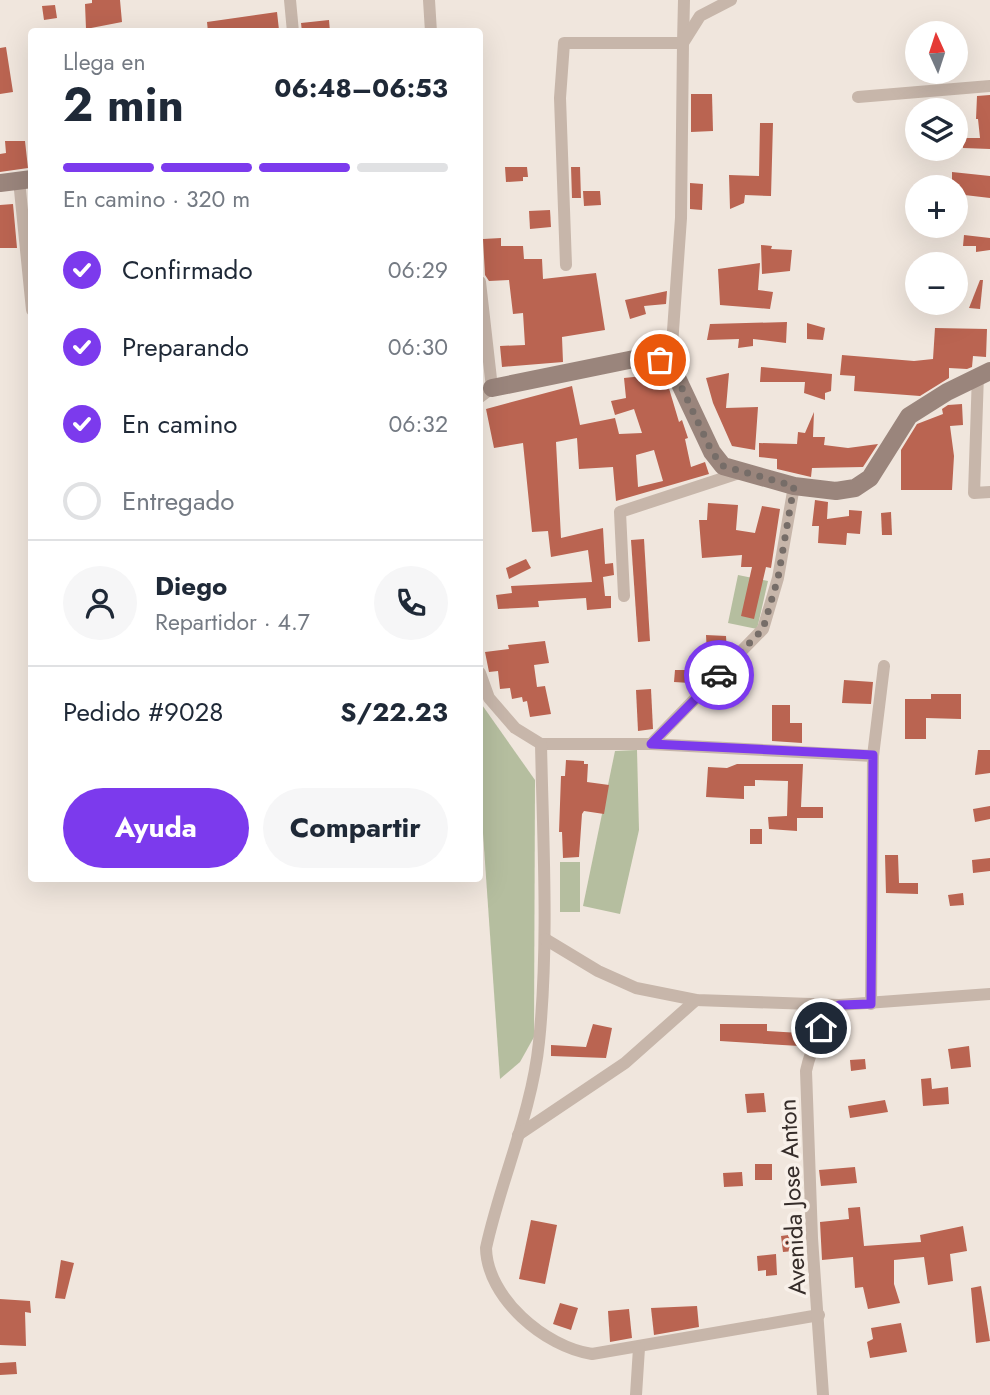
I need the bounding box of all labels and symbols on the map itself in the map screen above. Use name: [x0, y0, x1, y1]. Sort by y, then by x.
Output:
north arrow: [905, 21, 968, 84]
pin: [630, 330, 690, 390]
courier: [684, 640, 754, 710]
pin: [791, 998, 851, 1058]
street label: Avenida Jose Anton: [769, 1098, 815, 1296]

